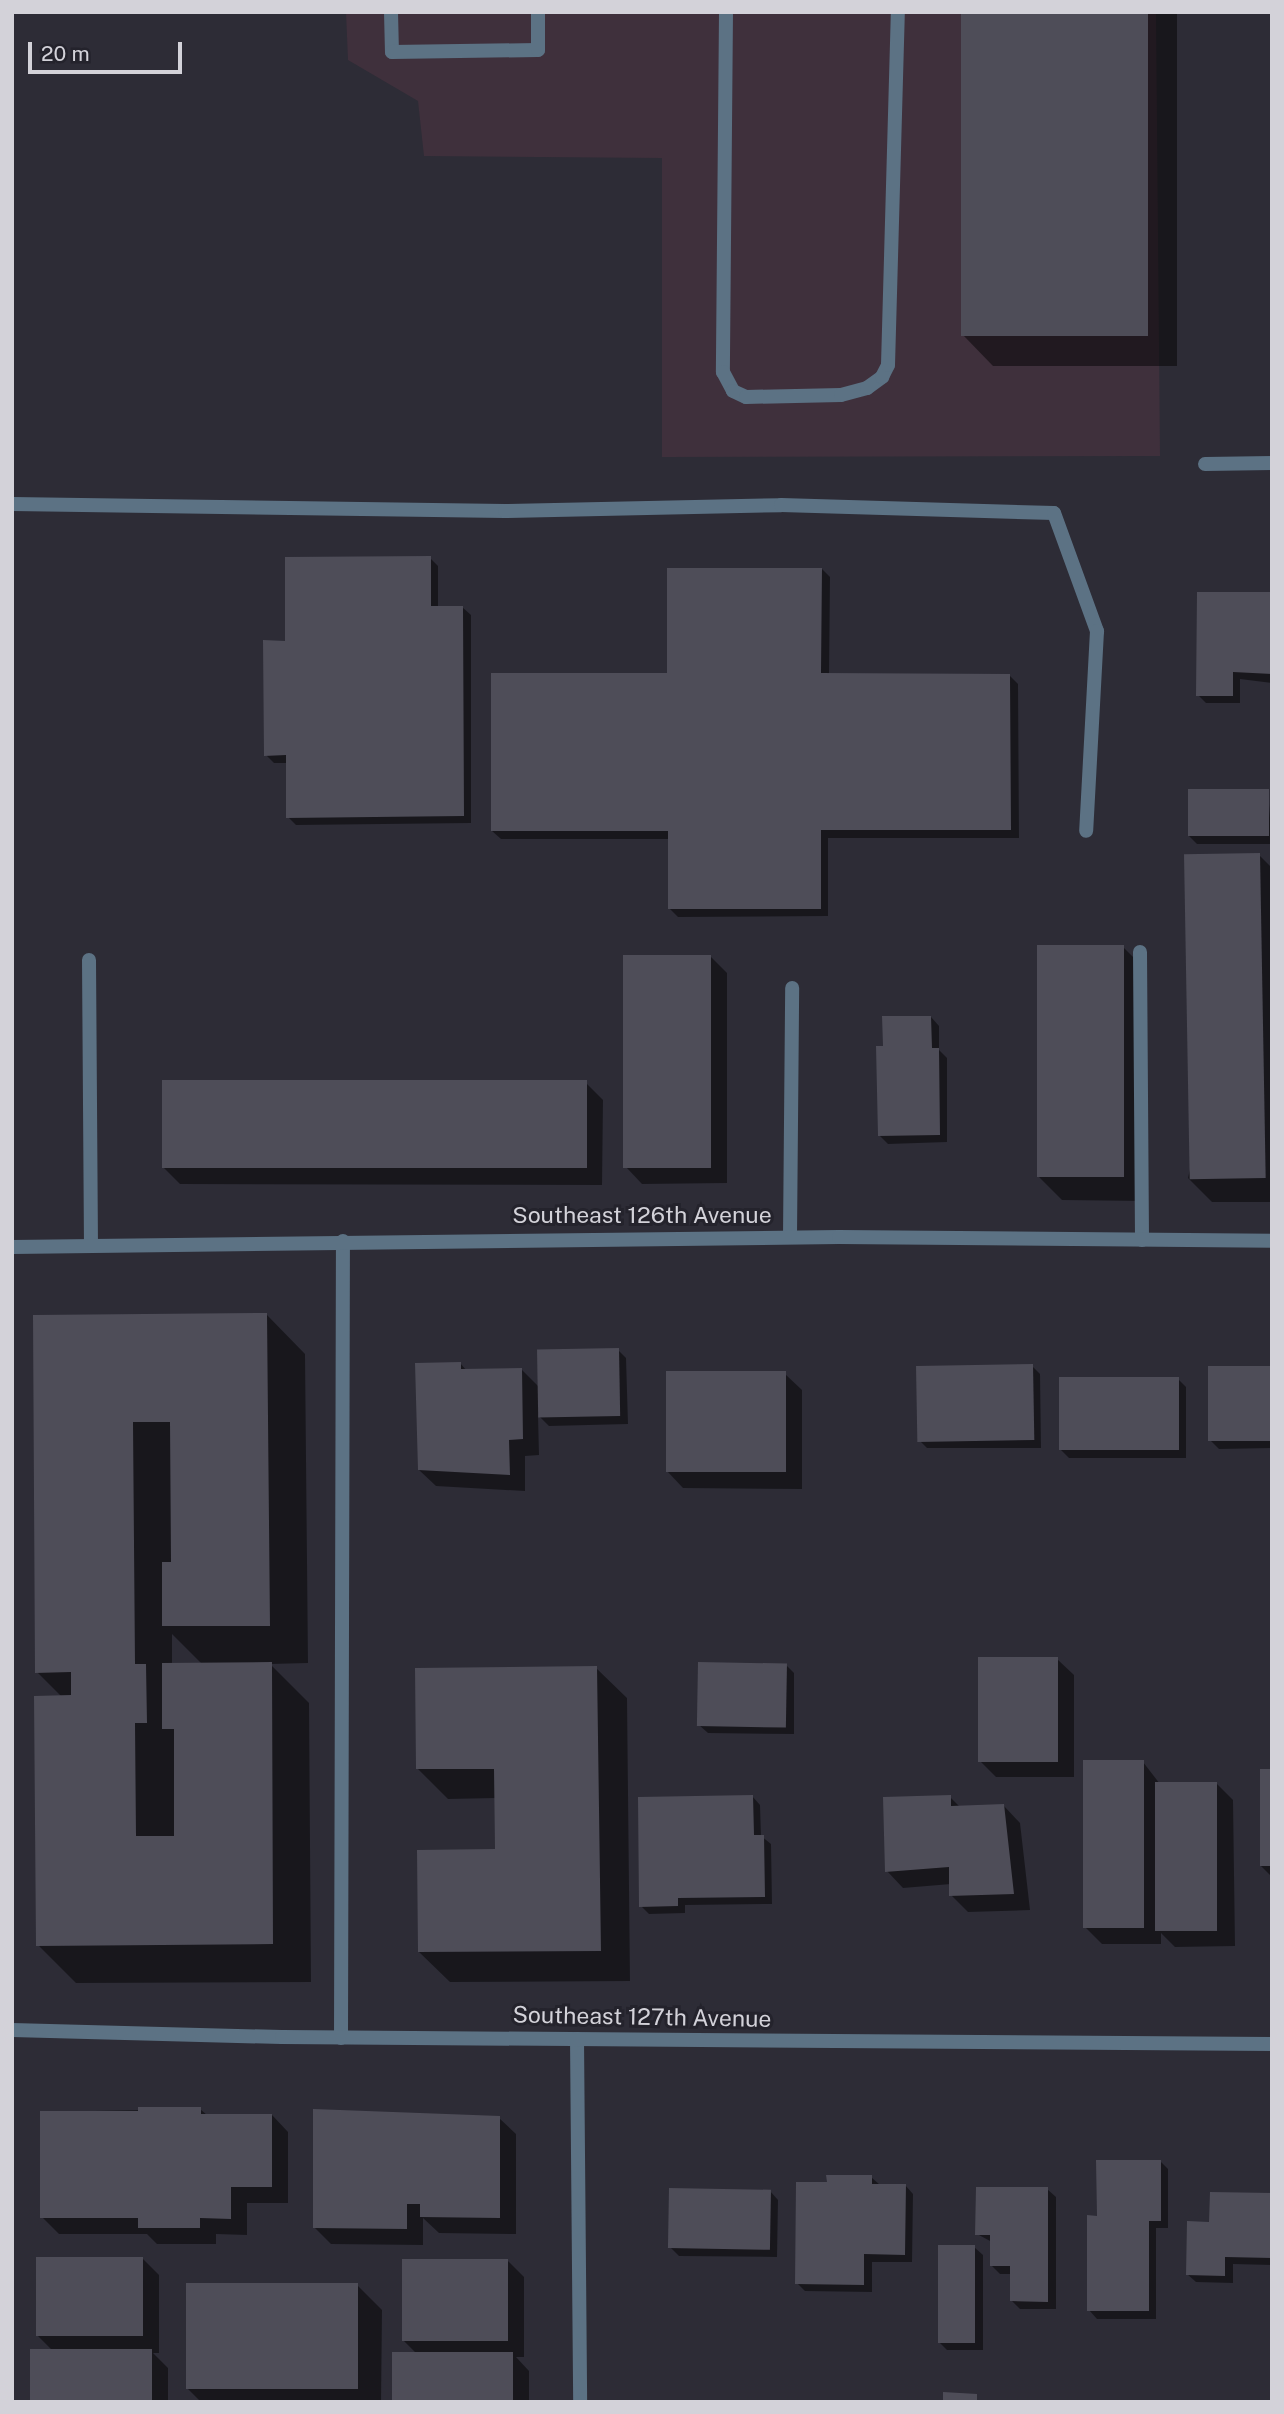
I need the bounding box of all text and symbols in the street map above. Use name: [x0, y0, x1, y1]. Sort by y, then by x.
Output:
scale bar: [32, 28, 186, 72]
text: 20 m: [41, 41, 90, 66]
street label: Southeast 126th Avenue: [512, 1201, 772, 1229]
street label: Southeast 127th Avenue: [512, 2001, 772, 2033]

